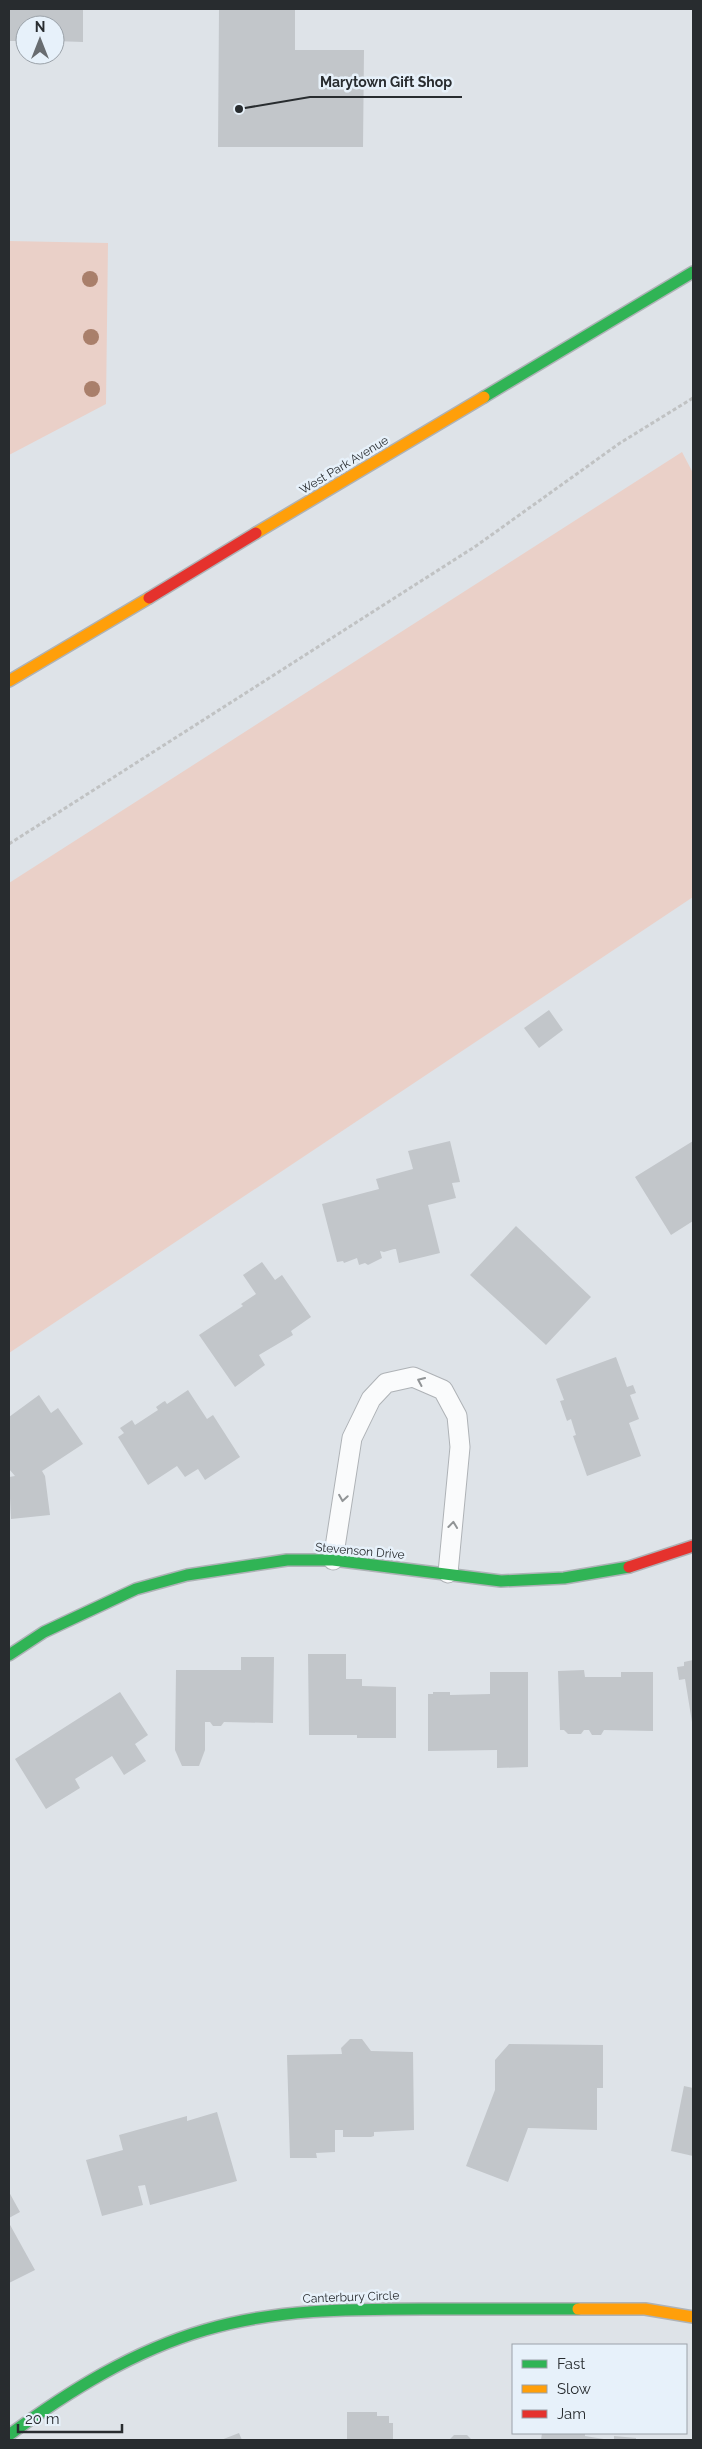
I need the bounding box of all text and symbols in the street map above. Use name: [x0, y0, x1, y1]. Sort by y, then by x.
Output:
north arrow: [15, 15, 65, 65]
text: N: [35, 19, 45, 35]
callout: Marytown Gift Shop: [310, 68, 462, 97]
text: Marytown Gift Shop: [320, 74, 452, 90]
street label: West Park Avenue: [297, 433, 391, 497]
one-way arrow: [417, 1376, 426, 1387]
one-way arrow: [338, 1493, 348, 1502]
one-way arrow: [447, 1520, 458, 1528]
street label: Stevenson Drive: [315, 1540, 405, 1562]
street label: Canterbury Circle: [302, 2288, 400, 2306]
legend: [512, 2344, 687, 2434]
text: Fast: [557, 2355, 585, 2373]
text: Slow: [557, 2380, 591, 2398]
scale bar: [18, 2402, 121, 2434]
text: Jam: [557, 2405, 586, 2423]
text: 20 m: [25, 2410, 60, 2428]

